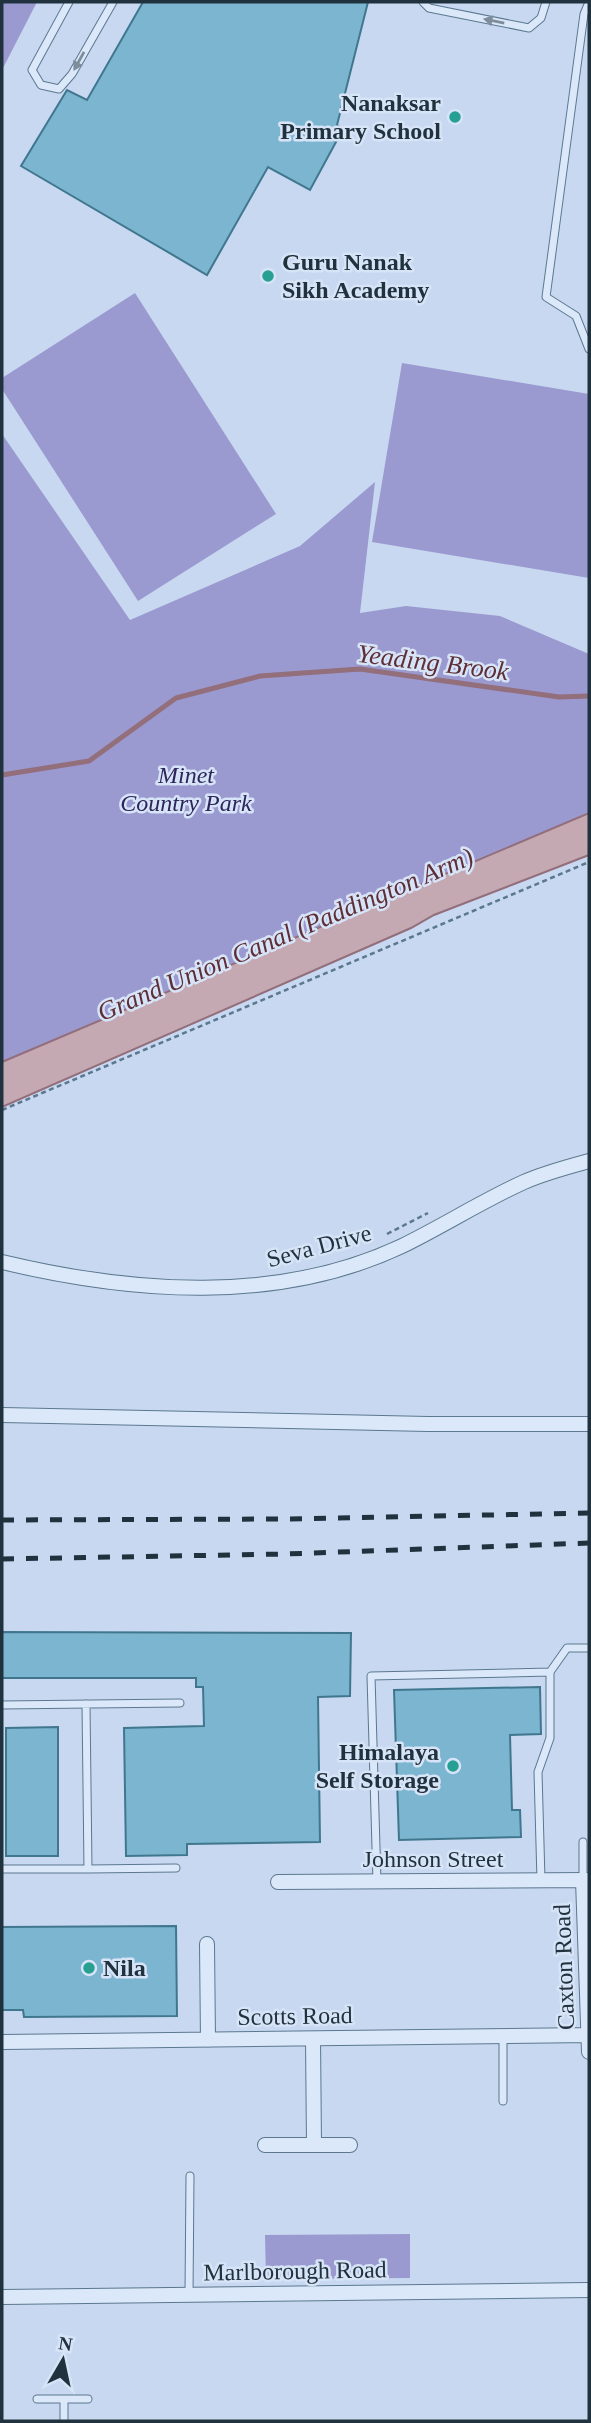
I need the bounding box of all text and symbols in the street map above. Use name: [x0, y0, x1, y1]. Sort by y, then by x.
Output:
one-way arrow: [483, 15, 505, 26]
one-way arrow: [73, 51, 85, 71]
place label: Nanaksar Primary School: [280, 90, 441, 144]
marker: Nanaksar Primary School: [447, 109, 463, 125]
place label: Guru Nanak Sikh Academy: [282, 249, 429, 303]
marker: Guru Nanak Sikh Academy: [260, 268, 276, 284]
water label: Yeading Brook: [356, 639, 511, 686]
park label: Minet Country Park: [120, 762, 252, 816]
water label: Grand Union Canal (Paddington Arm): [93, 842, 477, 1027]
street label: Seva Drive: [264, 1220, 374, 1272]
place label: Himalaya Self Storage: [316, 1739, 439, 1793]
marker: Himalaya Self Storage: [445, 1758, 461, 1774]
street label: Johnson Street: [363, 1846, 504, 1872]
street label: Caxton Road: [549, 1904, 579, 2030]
place label: Nila: [103, 1955, 146, 1981]
marker: Nila: [81, 1960, 97, 1976]
street label: Scotts Road: [237, 2002, 353, 2030]
street label: Marlborough Road: [203, 2256, 387, 2286]
north arrow: [28, 2325, 98, 2395]
text: N: [57, 2332, 74, 2355]

